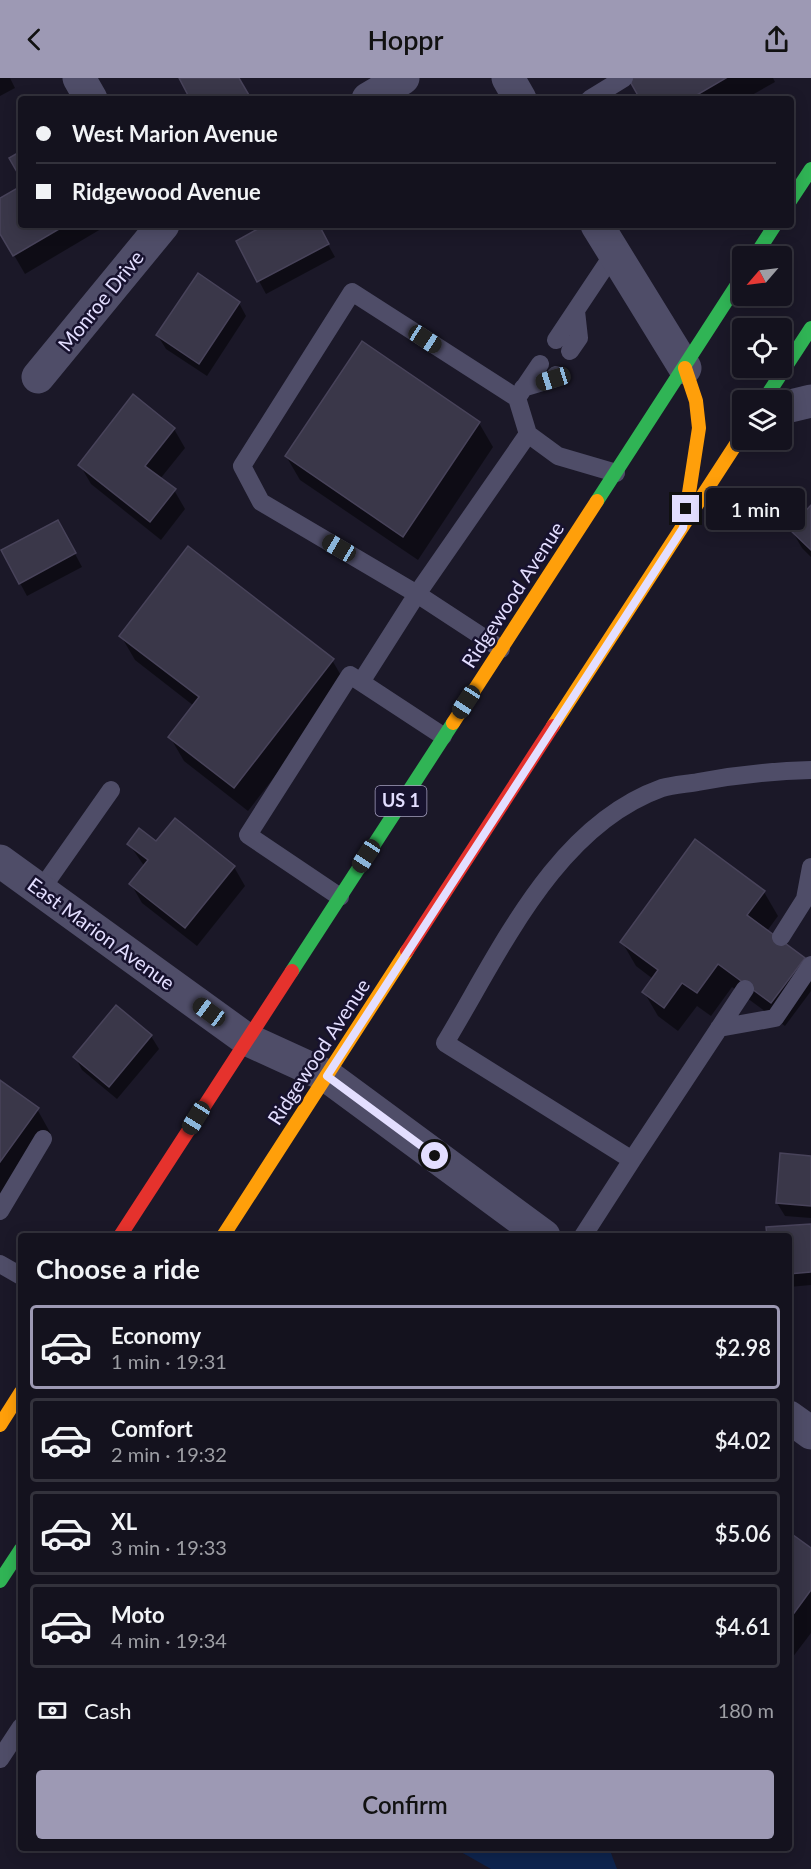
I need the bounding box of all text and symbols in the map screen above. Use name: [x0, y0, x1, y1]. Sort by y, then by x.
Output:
icon: back: [18, 23, 51, 56]
text: Hoppr: [367, 23, 444, 56]
icon: share: [760, 23, 793, 56]
text: West Marion Avenue: [72, 120, 278, 147]
text: Ridgewood Avenue: [72, 178, 261, 205]
street label: Monroe Drive: [52, 245, 148, 355]
north arrow: [732, 246, 792, 306]
map controls: [732, 246, 792, 450]
button: locate: [732, 318, 792, 378]
car: [405, 322, 445, 356]
car: [533, 365, 573, 393]
button: layers: [732, 390, 792, 450]
callout: 1 min: [707, 488, 806, 530]
route end: [672, 495, 699, 522]
text: 1 min: [731, 497, 780, 521]
street label: Ridgewood Avenue: [456, 517, 568, 672]
car: [319, 531, 359, 565]
car: [449, 682, 483, 722]
road number: US 1: [376, 786, 426, 816]
car: [349, 836, 383, 876]
street label: East Marion Avenue: [23, 872, 180, 995]
street label: Ridgewood Avenue: [262, 974, 374, 1129]
car: [189, 994, 229, 1030]
car: [179, 1098, 213, 1138]
route start: [421, 1142, 448, 1169]
text: Choose a ride: [36, 1252, 200, 1285]
icon: car: [39, 1320, 93, 1374]
text: Economy: [111, 1322, 201, 1349]
text: $2.98: [715, 1334, 771, 1361]
text: 1 min · 19:31: [111, 1349, 227, 1373]
icon: car: [39, 1413, 93, 1467]
text: Comfort: [111, 1415, 193, 1442]
text: $4.02: [715, 1427, 771, 1454]
text: 2 min · 19:32: [111, 1442, 227, 1466]
icon: car: [39, 1506, 93, 1560]
text: XL: [111, 1508, 137, 1535]
text: $5.06: [715, 1520, 771, 1547]
text: 3 min · 19:33: [111, 1535, 227, 1559]
icon: car: [39, 1599, 93, 1653]
text: Moto: [111, 1601, 165, 1628]
text: $4.61: [715, 1613, 771, 1640]
text: 4 min · 19:34: [111, 1628, 227, 1652]
icon: cash: [36, 1694, 69, 1727]
text: Cash: [84, 1697, 131, 1724]
text: 180 m: [718, 1698, 774, 1722]
button: Confirm: [36, 1770, 774, 1839]

